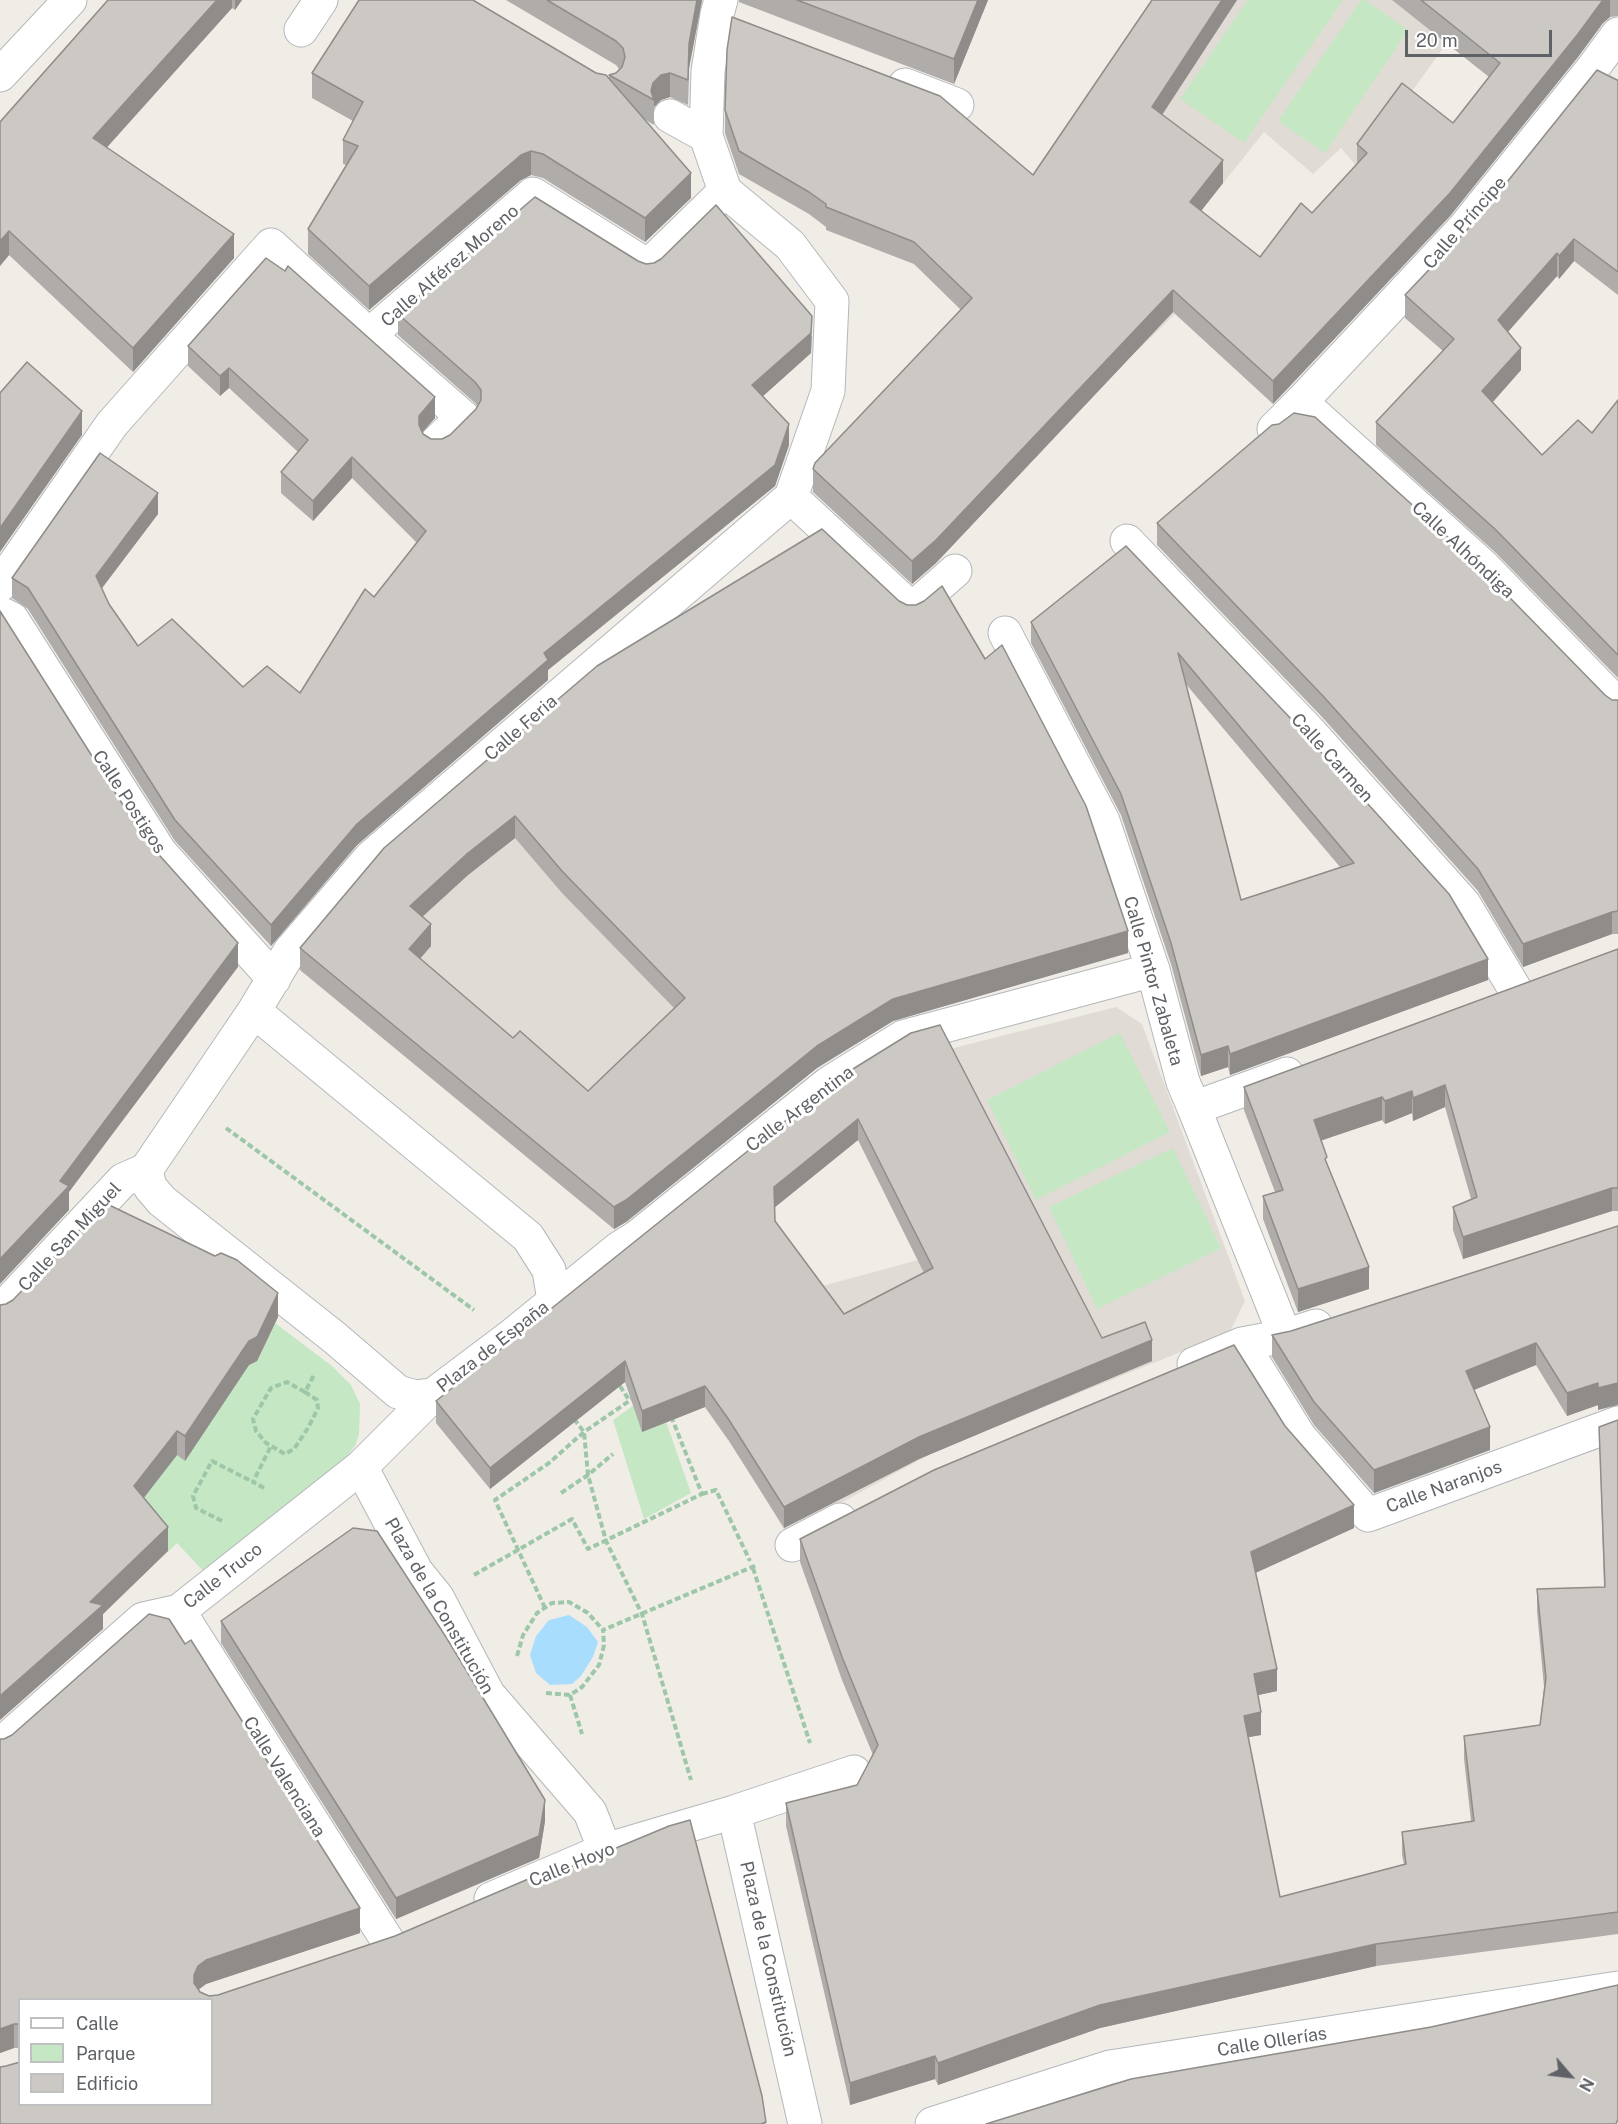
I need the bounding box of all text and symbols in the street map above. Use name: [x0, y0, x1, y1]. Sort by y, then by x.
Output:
scale bar: [1408, 18, 1555, 56]
text: 20 m: [1416, 30, 1458, 51]
street label: Calle Príncipe: [1419, 172, 1511, 274]
street label: Calle Alférez Moreno: [377, 200, 523, 332]
street label: Calle Alhóndiga: [1407, 497, 1519, 603]
street label: Calle Feria: [480, 691, 562, 765]
street label: Calle Carmen: [1286, 709, 1378, 807]
street label: Calle Postigos: [88, 746, 170, 858]
street label: Calle Pintor Zabaleta: [1118, 894, 1188, 1068]
street label: Calle Argentina: [742, 1061, 858, 1157]
street label: Calle San Miguel: [14, 1178, 126, 1296]
street label: Plaza de España: [433, 1297, 553, 1397]
street label: Calle Naranjos: [1383, 1456, 1505, 1518]
street label: Plaza de la Constitución: [380, 1514, 498, 1698]
street label: Calle Truco: [179, 1538, 267, 1614]
street label: Calle Valenciana: [238, 1713, 330, 1841]
street label: Calle Hoyo: [526, 1838, 618, 1892]
street label: Plaza de la Constitución: [735, 1859, 801, 2059]
legend: [18, 1998, 213, 2106]
text: Calle: [76, 2013, 119, 2034]
street label: Calle Ollerías: [1216, 2023, 1328, 2061]
text: Parque: [76, 2043, 136, 2064]
north arrow: [1540, 2046, 1600, 2106]
text: Edificio: [76, 2073, 138, 2094]
text: N: [1575, 2075, 1598, 2095]

